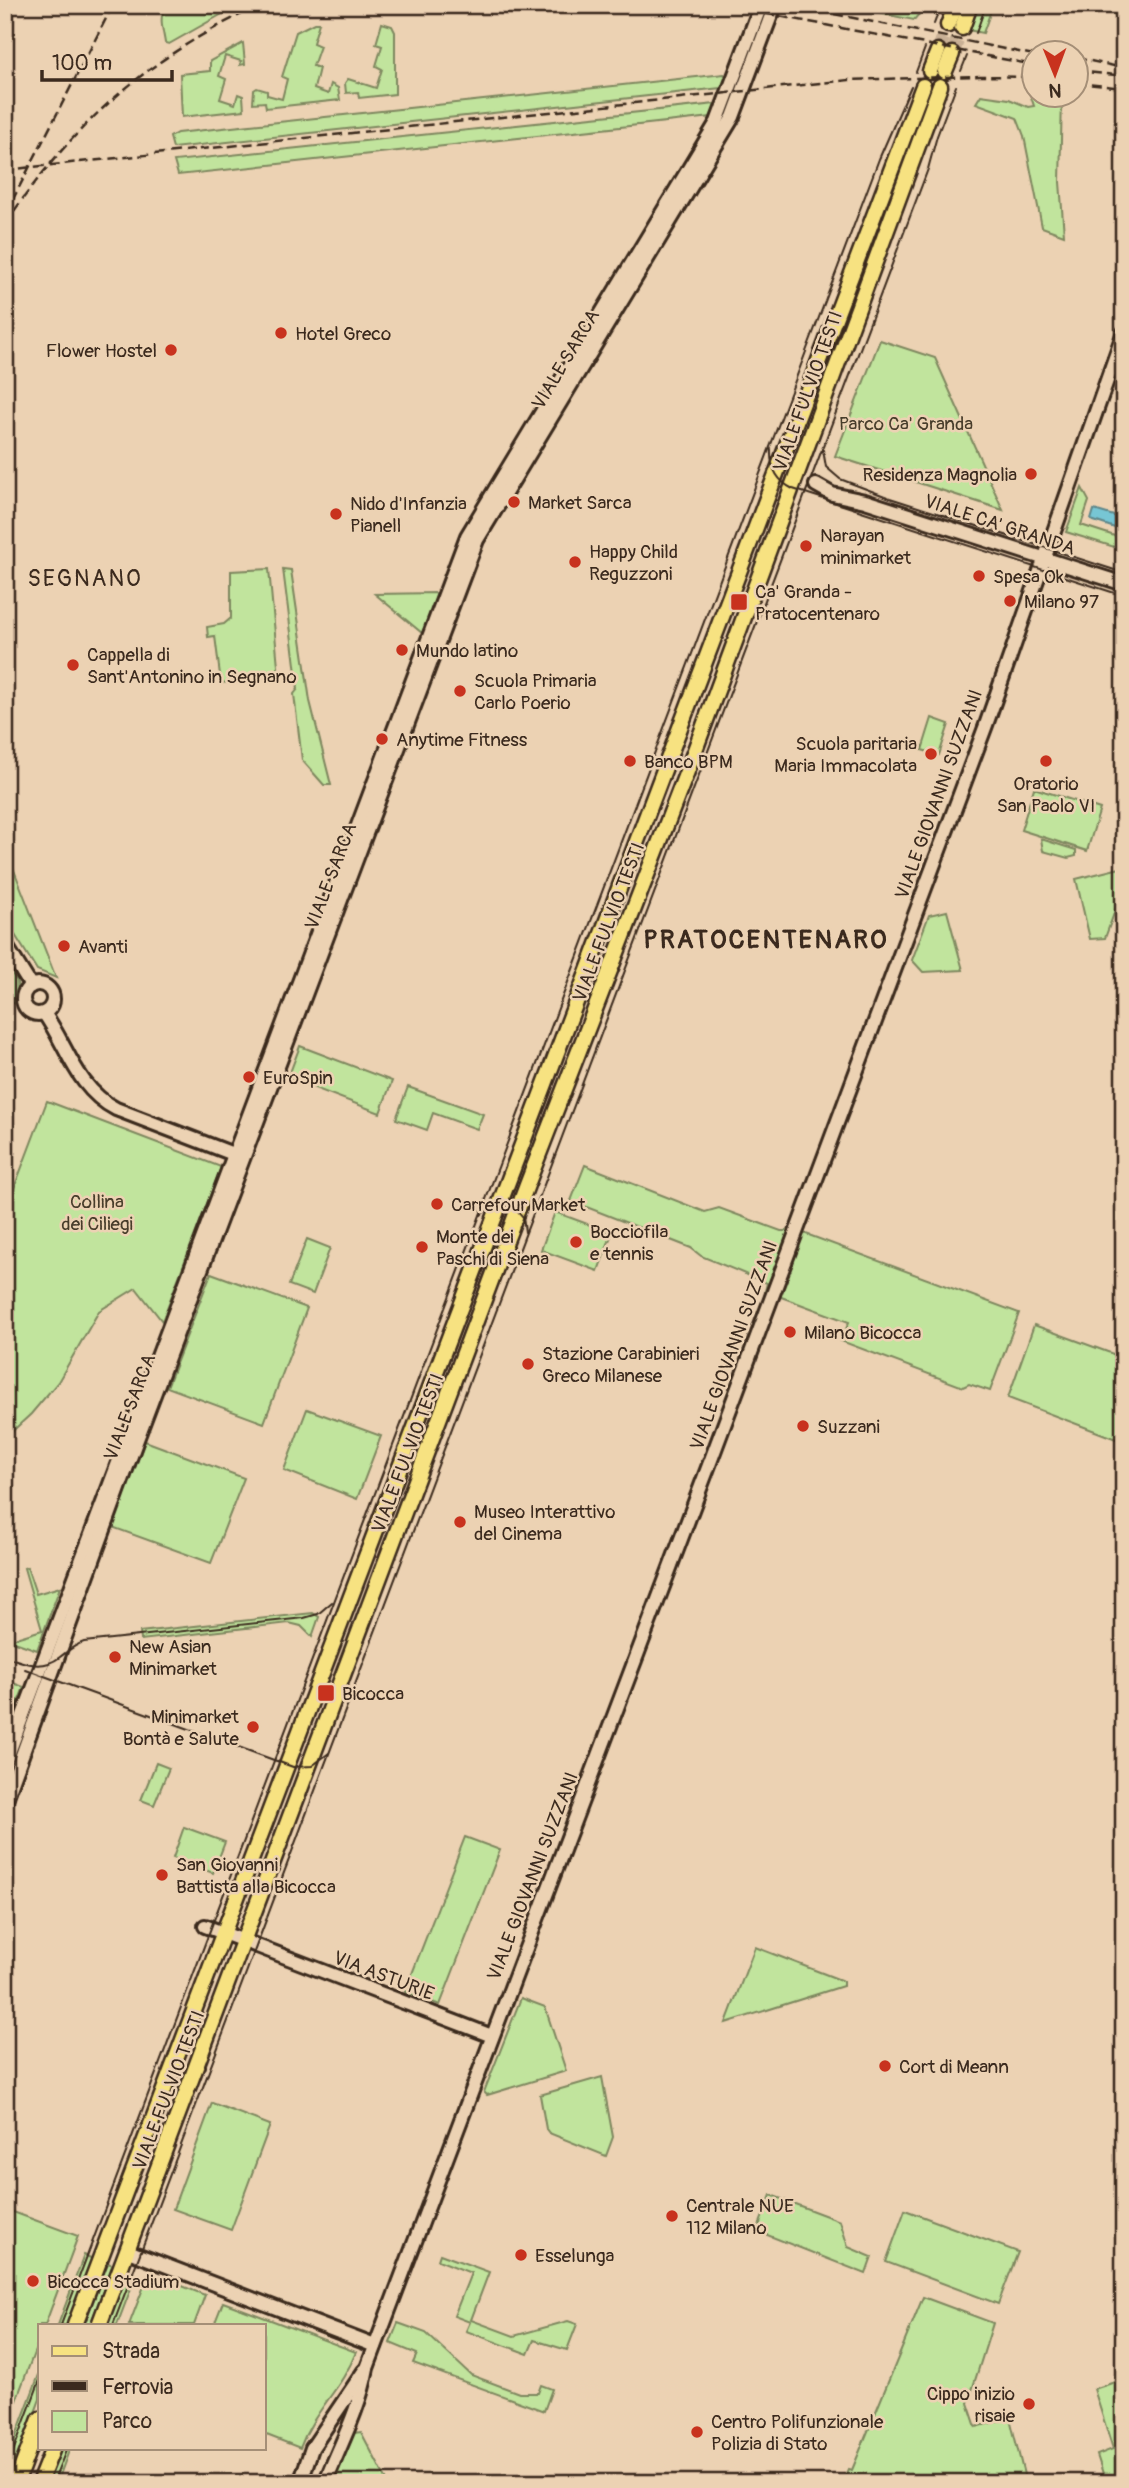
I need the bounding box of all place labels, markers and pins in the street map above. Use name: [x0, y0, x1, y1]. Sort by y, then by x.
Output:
place label: Hotel Greco: [295, 322, 391, 346]
marker: Hotel Greco: [273, 325, 289, 341]
place label: Flower Hostel: [46, 339, 157, 363]
marker: Flower Hostel: [163, 342, 179, 358]
place label: Residenza Magnolia: [863, 463, 1017, 487]
marker: Residenza Magnolia: [1023, 466, 1039, 482]
place label: Market Sarca: [528, 491, 632, 515]
place label: Nido d'Infanzia Pianell: [350, 492, 467, 538]
marker: Market Sarca: [506, 494, 522, 510]
marker: Nido d'Infanzia Pianell: [328, 506, 344, 522]
place label: Narayan minimarket: [820, 524, 912, 570]
marker: Narayan minimarket: [798, 538, 814, 554]
place label: Happy Child Reguzzoni: [589, 540, 678, 586]
marker: Happy Child Reguzzoni: [567, 554, 583, 570]
place label: Spesa Ok: [993, 565, 1064, 589]
marker: Spesa Ok: [971, 568, 987, 584]
place label: Ca' Granda - Pratocentenaro: [755, 580, 880, 626]
place label: Milano 97: [1024, 590, 1099, 614]
marker: Ca' Granda - Pratocentenaro: [729, 592, 749, 612]
marker: Milano 97: [1002, 593, 1018, 609]
place label: Mundo latino: [416, 639, 518, 663]
marker: Mundo latino: [394, 642, 410, 658]
place label: Cappella di Sant'Antonino in Segnano: [87, 643, 297, 689]
marker: Cappella di Sant'Antonino in Segnano: [65, 657, 81, 673]
place label: Scuola Primaria Carlo Poerio: [474, 669, 597, 715]
marker: Scuola Primaria Carlo Poerio: [452, 683, 468, 699]
place label: Anytime Fitness: [396, 728, 528, 752]
marker: Anytime Fitness: [374, 731, 390, 747]
place label: Scuola paritaria Maria Immacolata: [774, 732, 917, 778]
marker: Scuola paritaria Maria Immacolata: [923, 746, 939, 762]
place label: Banco BPM: [644, 750, 733, 774]
marker: Banco BPM: [622, 753, 638, 769]
marker: Oratorio San Paolo VI: [1038, 753, 1054, 769]
place label: Oratorio San Paolo VI: [997, 772, 1095, 818]
place label: Avanti: [78, 935, 128, 959]
marker: Avanti: [56, 938, 72, 954]
place label: EuroSpin: [263, 1066, 333, 1090]
marker: EuroSpin: [241, 1069, 257, 1085]
place label: Carrefour Market: [451, 1193, 586, 1217]
marker: Carrefour Market: [429, 1196, 445, 1212]
place label: Bocciofila e tennis: [590, 1220, 668, 1266]
place label: Monte dei Paschi di Siena: [436, 1225, 549, 1271]
marker: Bocciofila e tennis: [568, 1234, 584, 1250]
marker: Monte dei Paschi di Siena: [414, 1239, 430, 1255]
place label: Milano Bicocca: [804, 1321, 922, 1345]
marker: Milano Bicocca: [782, 1324, 798, 1340]
place label: Stazione Carabinieri Greco Milanese: [542, 1342, 699, 1388]
marker: Stazione Carabinieri Greco Milanese: [520, 1356, 536, 1372]
place label: Suzzani: [817, 1415, 880, 1439]
marker: Suzzani: [795, 1418, 811, 1434]
place label: Museo Interattivo del Cinema: [474, 1500, 615, 1546]
marker: Museo Interattivo del Cinema: [452, 1514, 468, 1530]
place label: New Asian Minimarket: [129, 1635, 217, 1681]
marker: New Asian Minimarket: [107, 1649, 123, 1665]
place label: Bicocca: [342, 1682, 404, 1706]
marker: Bicocca: [316, 1683, 336, 1703]
place label: Minimarket Bontà e Salute: [123, 1705, 240, 1751]
marker: Minimarket Bontà e Salute: [245, 1719, 261, 1735]
place label: San Giovanni Battista alla Bicocca: [176, 1853, 336, 1899]
marker: San Giovanni Battista alla Bicocca: [154, 1867, 170, 1883]
place label: Cort di Meann: [899, 2055, 1009, 2079]
marker: Cort di Meann: [877, 2058, 893, 2074]
place label: Centrale NUE 112 Milano: [686, 2194, 794, 2240]
marker: Centrale NUE 112 Milano: [664, 2208, 680, 2224]
place label: Esselunga: [535, 2244, 615, 2268]
marker: Esselunga: [513, 2247, 529, 2263]
place label: Bicocca Stadium: [47, 2270, 180, 2294]
marker: Bicocca Stadium: [25, 2273, 41, 2289]
place label: Cippo inizio risaie: [927, 2382, 1016, 2428]
marker: Cippo inizio risaie: [1021, 2396, 1037, 2412]
place label: Centro Polifunzionale Polizia di Stato: [711, 2410, 884, 2456]
marker: Centro Polifunzionale Polizia di Stato: [689, 2424, 705, 2440]

